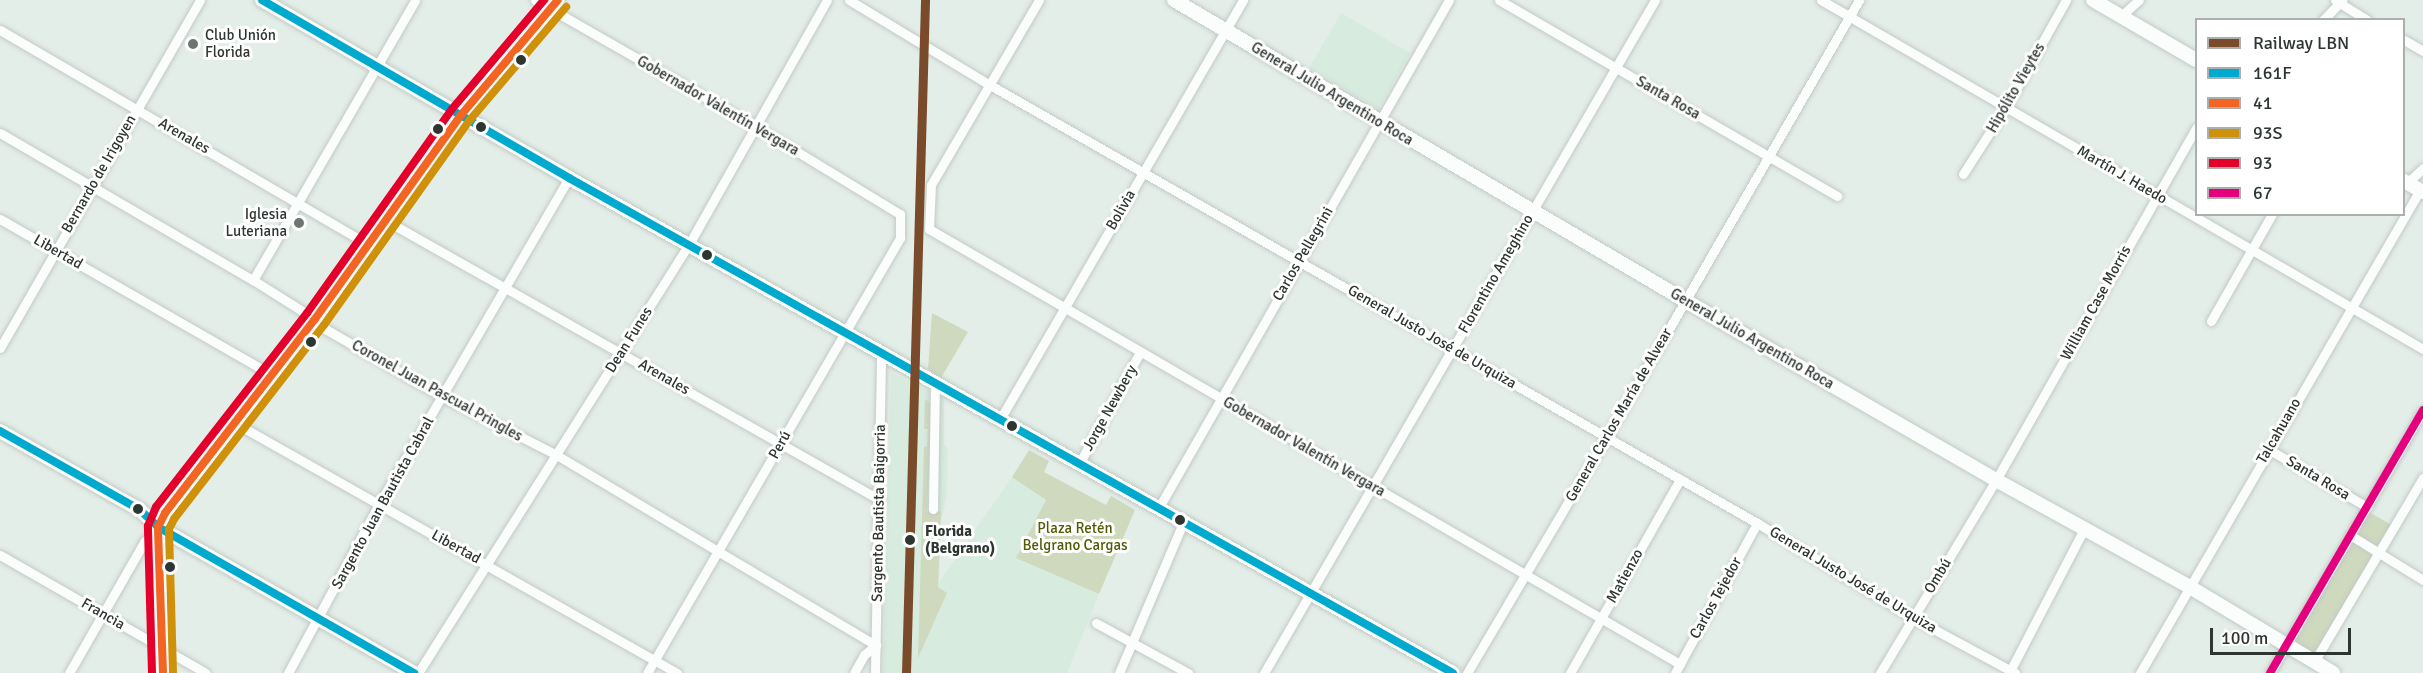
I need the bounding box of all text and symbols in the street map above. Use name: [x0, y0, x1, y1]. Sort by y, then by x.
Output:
legend: [2195, 18, 2405, 216]
place label: Club Unión Florida: [205, 26, 276, 61]
text: Railway LBN: [2253, 32, 2349, 54]
marker: Club Unión Florida: [186, 37, 200, 51]
street label: General Julio Argentino Roca: [1248, 38, 1416, 150]
street label: Hipólito Vieytes: [1983, 40, 2049, 136]
street label: Gobernador Valentín Vergara: [634, 52, 802, 160]
unlabelled marker: [515, 54, 527, 66]
text: 161F: [2253, 62, 2292, 84]
street label: Santa Rosa: [1633, 72, 1703, 124]
text: 41: [2253, 92, 2272, 114]
street label: Bernardo de Irigoyen: [58, 112, 140, 236]
street label: Arenales: [155, 114, 213, 158]
unlabelled marker: [475, 121, 487, 133]
text: 93S: [2253, 122, 2282, 144]
unlabelled marker: [432, 123, 444, 135]
street label: Martín J. Haedo: [2074, 142, 2170, 208]
text: 93: [2253, 152, 2272, 174]
text: 67: [2253, 182, 2272, 204]
street label: Bolivia: [1102, 187, 1140, 233]
street label: Carlos Pellegrini: [1269, 204, 1337, 304]
place label: Iglesia Luteriana: [225, 205, 287, 240]
street label: Florentino Ameghino: [1455, 211, 1537, 337]
marker: Iglesia Luteriana: [292, 216, 306, 230]
street label: Libertad: [30, 231, 86, 273]
street label: William Case Morris: [2057, 243, 2135, 363]
unlabelled marker: [701, 249, 713, 261]
street label: General Justo José de Urquiza: [1344, 281, 1520, 393]
street label: General Julio Argentino Roca: [1667, 285, 1837, 393]
street label: Dean Funes: [602, 304, 656, 376]
street label: General Carlos María de Alvear: [1562, 325, 1676, 505]
unlabelled marker: [305, 336, 317, 348]
street label: Coronel Juan Pascual Pringles: [348, 336, 526, 446]
street label: Arenales: [635, 355, 693, 399]
street label: Jorge Newbery: [1079, 362, 1141, 454]
street label: Gobernador Valentín Vergara: [1220, 393, 1388, 501]
street label: Talcahuano: [2253, 395, 2305, 467]
street label: Sargento Juan Bautista Cabral: [328, 414, 438, 592]
unlabelled marker: [1006, 420, 1018, 432]
street label: Sargento Bautista Baigorria: [868, 424, 890, 602]
street label: Perú: [765, 428, 795, 462]
street label: Santa Rosa: [2283, 452, 2353, 504]
unlabelled marker: [132, 503, 144, 515]
unlabelled marker: [1174, 514, 1186, 526]
park label: Plaza Retén Belgrano Cargas: [1022, 519, 1128, 554]
place label: Florida (Belgrano): [925, 522, 995, 557]
street label: General Justo José de Urquiza: [1766, 523, 1940, 637]
street label: Libertad: [428, 526, 484, 568]
marker: Florida (Belgrano): [900, 530, 920, 550]
street label: Matienzo: [1603, 546, 1647, 606]
street label: Carlos Tejedor: [1686, 554, 1746, 642]
street label: Ombú: [1921, 555, 1955, 597]
unlabelled marker: [164, 561, 176, 573]
street label: Francia: [78, 594, 128, 634]
scale bar: [2213, 616, 2354, 654]
text: 100 m: [2221, 627, 2268, 649]

